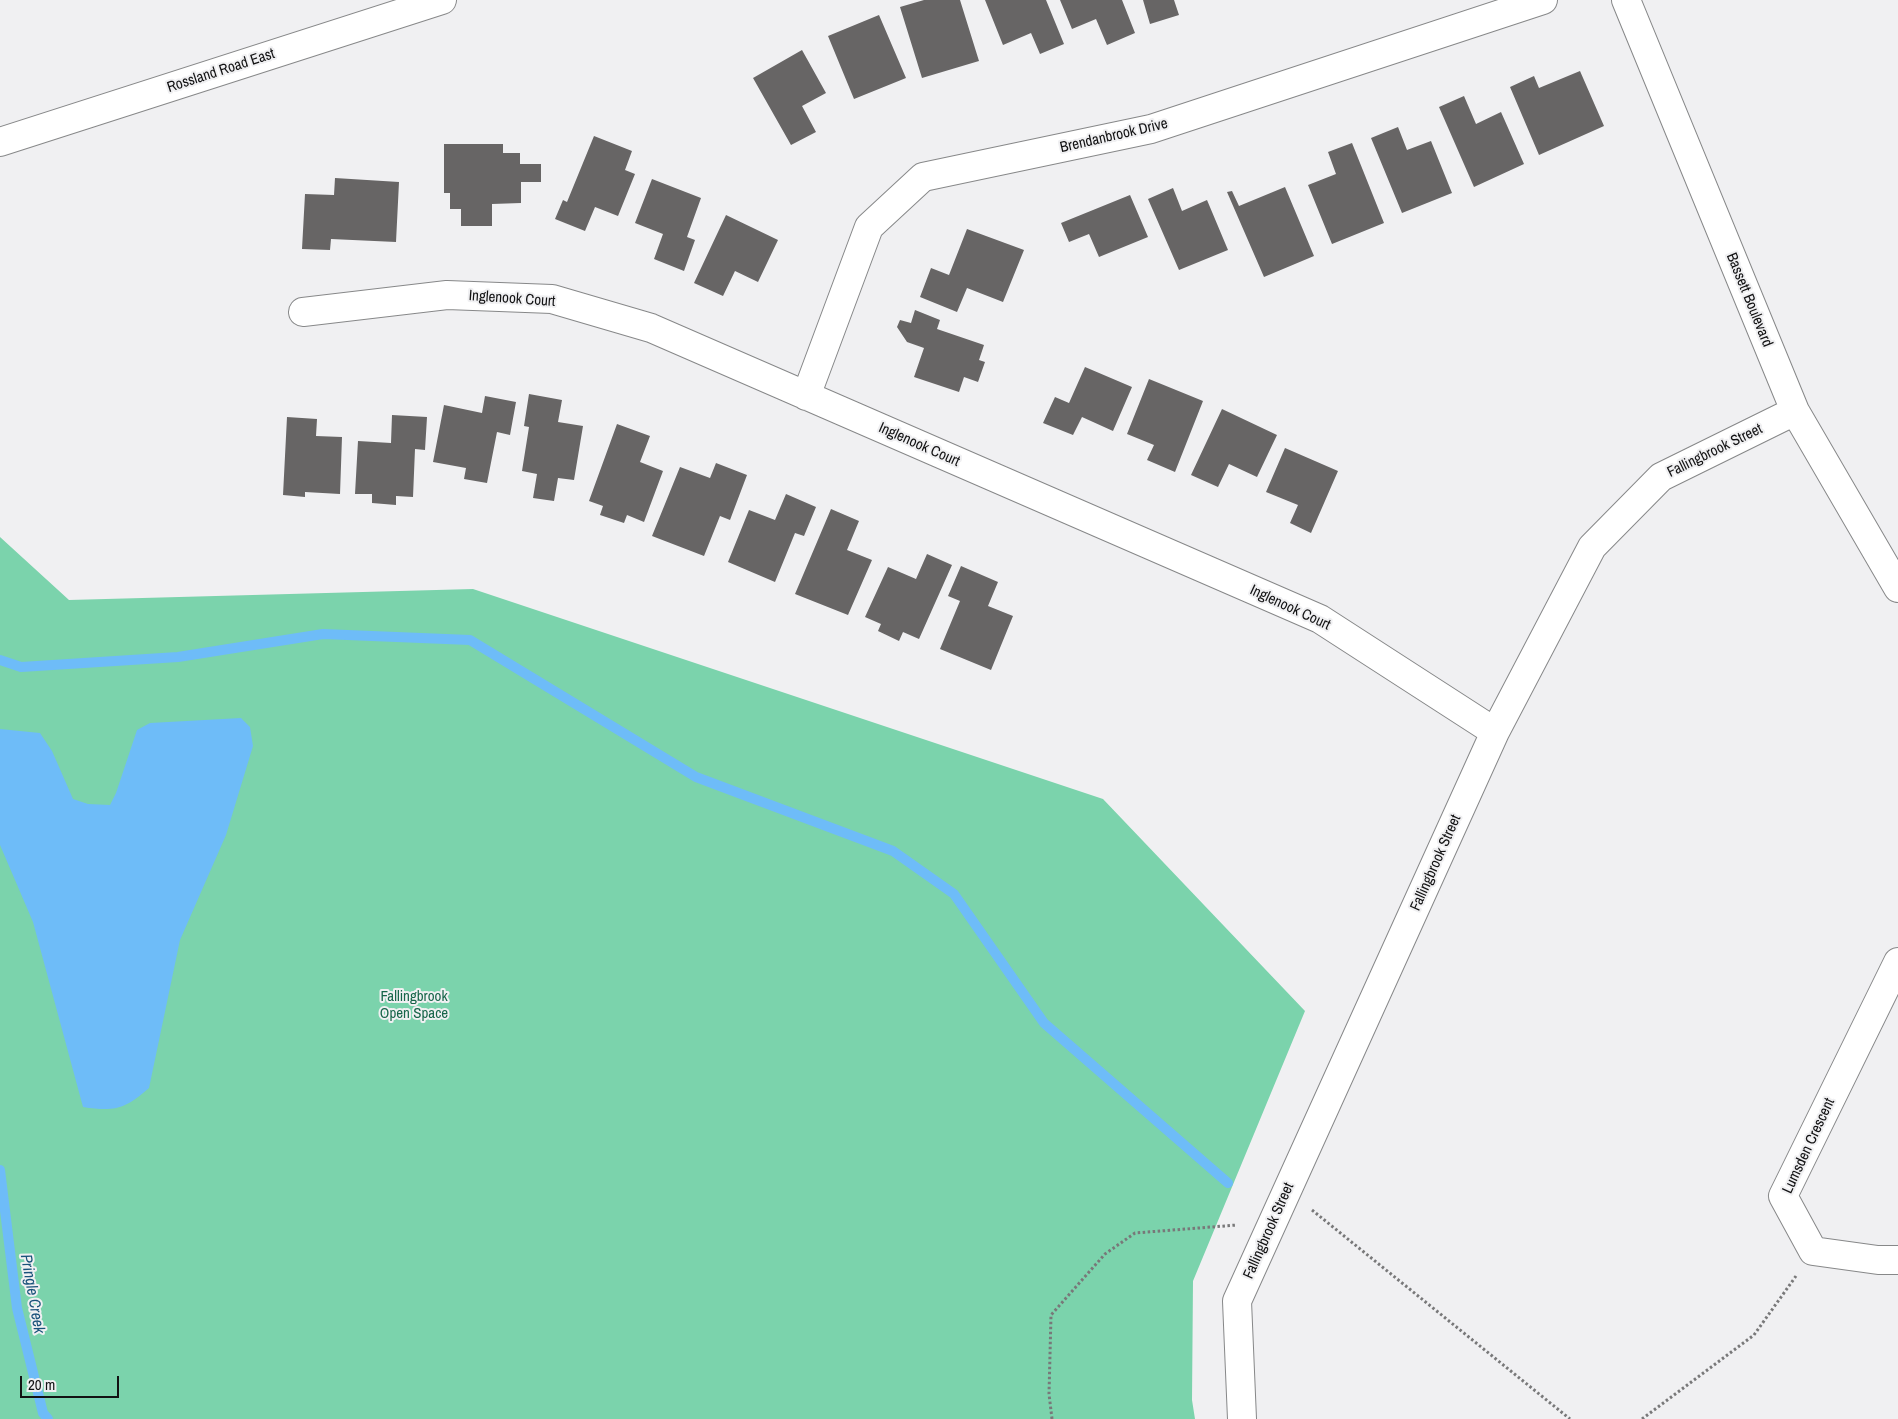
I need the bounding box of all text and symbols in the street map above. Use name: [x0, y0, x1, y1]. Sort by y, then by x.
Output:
street label: Rossland Road East: [165, 45, 277, 97]
street label: Brendanbrook Drive: [1058, 115, 1170, 157]
street label: Bassett Boulevard: [1722, 250, 1776, 350]
street label: Inglenook Court: [468, 287, 556, 311]
street label: Inglenook Court: [876, 419, 962, 471]
street label: Fallingbrook Street: [1665, 420, 1765, 482]
street label: Inglenook Court: [1247, 581, 1333, 635]
street label: Fallingbrook Street: [1407, 812, 1465, 914]
park label: Fallingbrook Open Space: [380, 988, 448, 1023]
street label: Lumsden Crescent: [1779, 1095, 1839, 1197]
street label: Fallingbrook Street: [1240, 1180, 1298, 1282]
water label: Pringle Creek: [16, 1253, 48, 1335]
scale bar: [22, 1366, 121, 1398]
text: 20 m: [28, 1374, 55, 1395]

